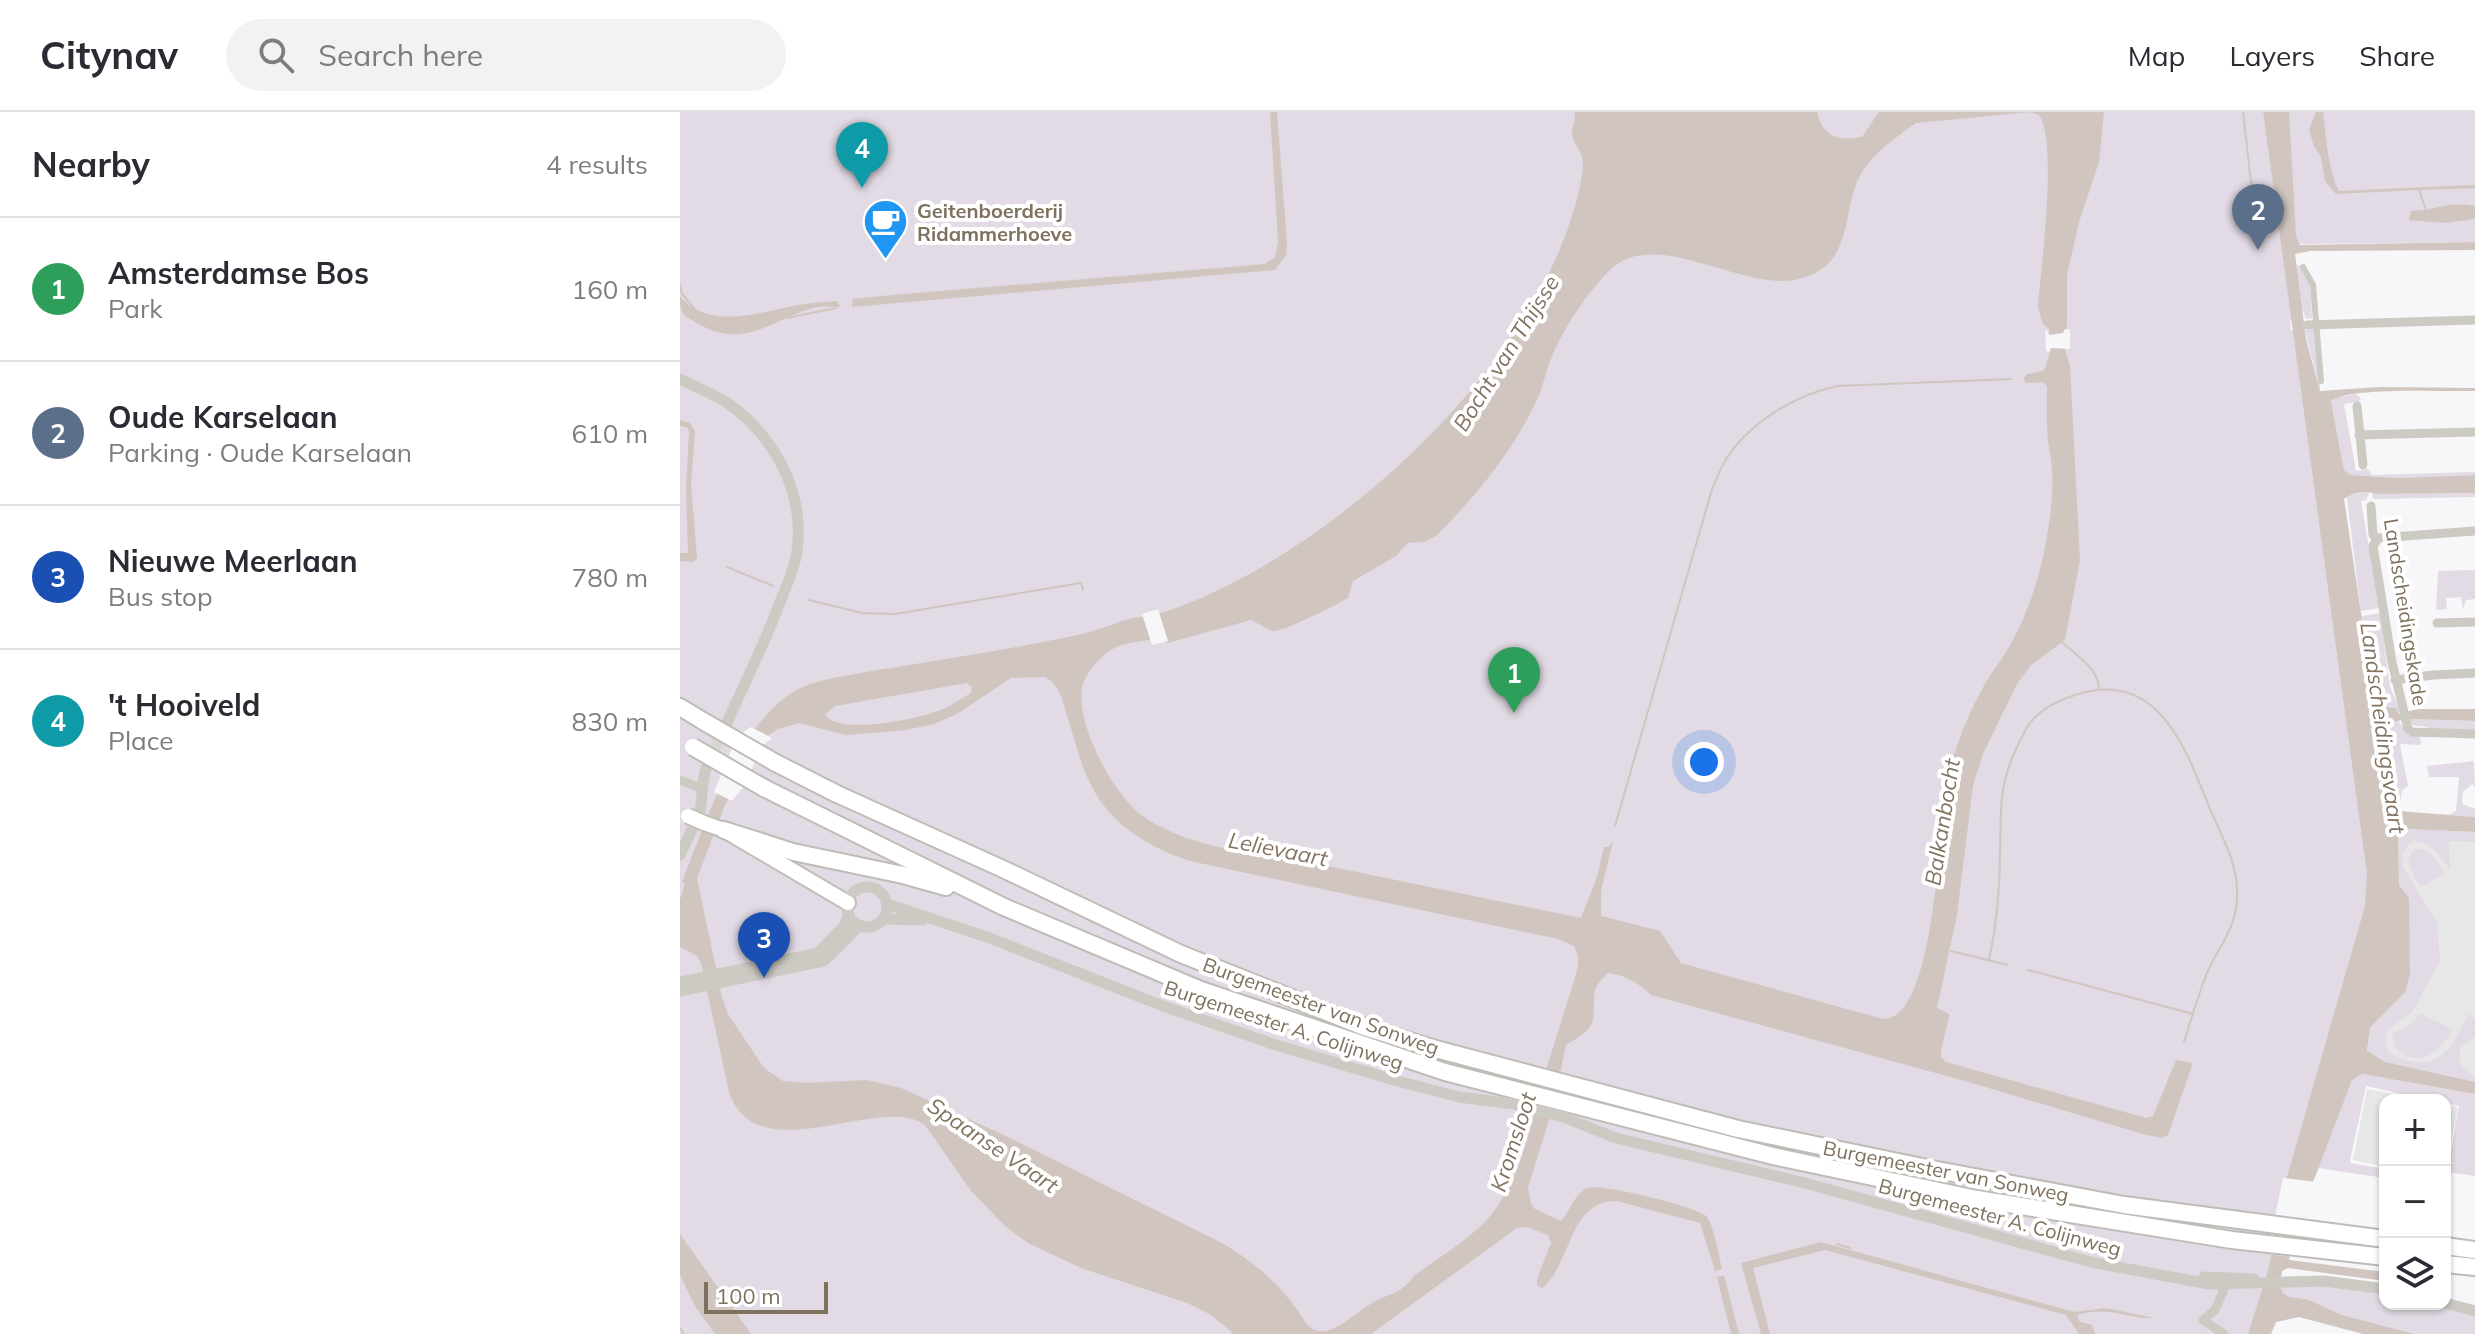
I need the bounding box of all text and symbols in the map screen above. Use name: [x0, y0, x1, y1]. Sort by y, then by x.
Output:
search box: [226, 19, 786, 91]
text: Citynav: [40, 31, 178, 79]
icon: search: [254, 33, 298, 77]
text: Search here: [318, 36, 483, 74]
text: Map: [2128, 38, 2185, 73]
text: Layers: [2229, 38, 2315, 73]
text: Share: [2359, 38, 2435, 73]
pin: 4: [836, 122, 888, 188]
text: Nearby: [32, 143, 150, 186]
text: 4 results: [546, 148, 648, 181]
pin: 2: [2232, 184, 2284, 250]
cafe icon: Geitenboerderij Ridammerhoeve: [862, 198, 910, 261]
place label: Geitenboerderij Ridammerhoeve: [917, 198, 1072, 246]
text: Amsterdamse Bos: [108, 254, 369, 292]
water label: Bocht van Thijsse: [1447, 270, 1565, 436]
text: 1: [50, 273, 66, 306]
text: 160 m: [572, 273, 648, 306]
text: Park: [108, 292, 163, 325]
text: Oude Karselaan: [108, 398, 338, 436]
text: 2: [50, 417, 66, 450]
text: 610 m: [572, 417, 648, 450]
text: Parking · Oude Karselaan: [108, 436, 412, 469]
street label: Landscheidingskade: [2379, 517, 2433, 707]
text: Nieuwe Meerlaan: [108, 542, 358, 580]
text: 3: [50, 561, 66, 594]
text: 780 m: [572, 561, 648, 594]
text: Bus stop: [108, 580, 213, 613]
water label: Landscheidingsvaart: [2354, 621, 2412, 836]
pin: 1: [1488, 647, 1540, 713]
text: 't Hooiveld: [108, 686, 260, 724]
text: 4: [50, 705, 66, 738]
text: 830 m: [572, 705, 648, 738]
text: Place: [108, 724, 173, 757]
your location: [1684, 742, 1724, 782]
water label: Balkanbocht: [1918, 755, 1966, 887]
water label: Lelievaart: [1226, 826, 1331, 873]
pin: 3: [738, 912, 790, 978]
street label: Burgemeester van Sonweg: [1199, 952, 1443, 1060]
street label: Burgemeester A. Colijnweg: [1161, 974, 1407, 1076]
water label: Kromsloot: [1484, 1088, 1543, 1195]
water label: Spaanse Vaart: [922, 1091, 1065, 1200]
map controls: [2379, 1094, 2451, 1310]
button: +: [2379, 1094, 2451, 1166]
street label: Burgemeester van Sonweg: [1821, 1135, 2071, 1207]
button: −: [2379, 1166, 2451, 1238]
street label: Burgemeester A. Colijnweg: [1876, 1173, 2124, 1261]
button: layers: [2379, 1238, 2451, 1310]
scale bar: [704, 1278, 828, 1314]
text: 100 m: [716, 1282, 781, 1310]

